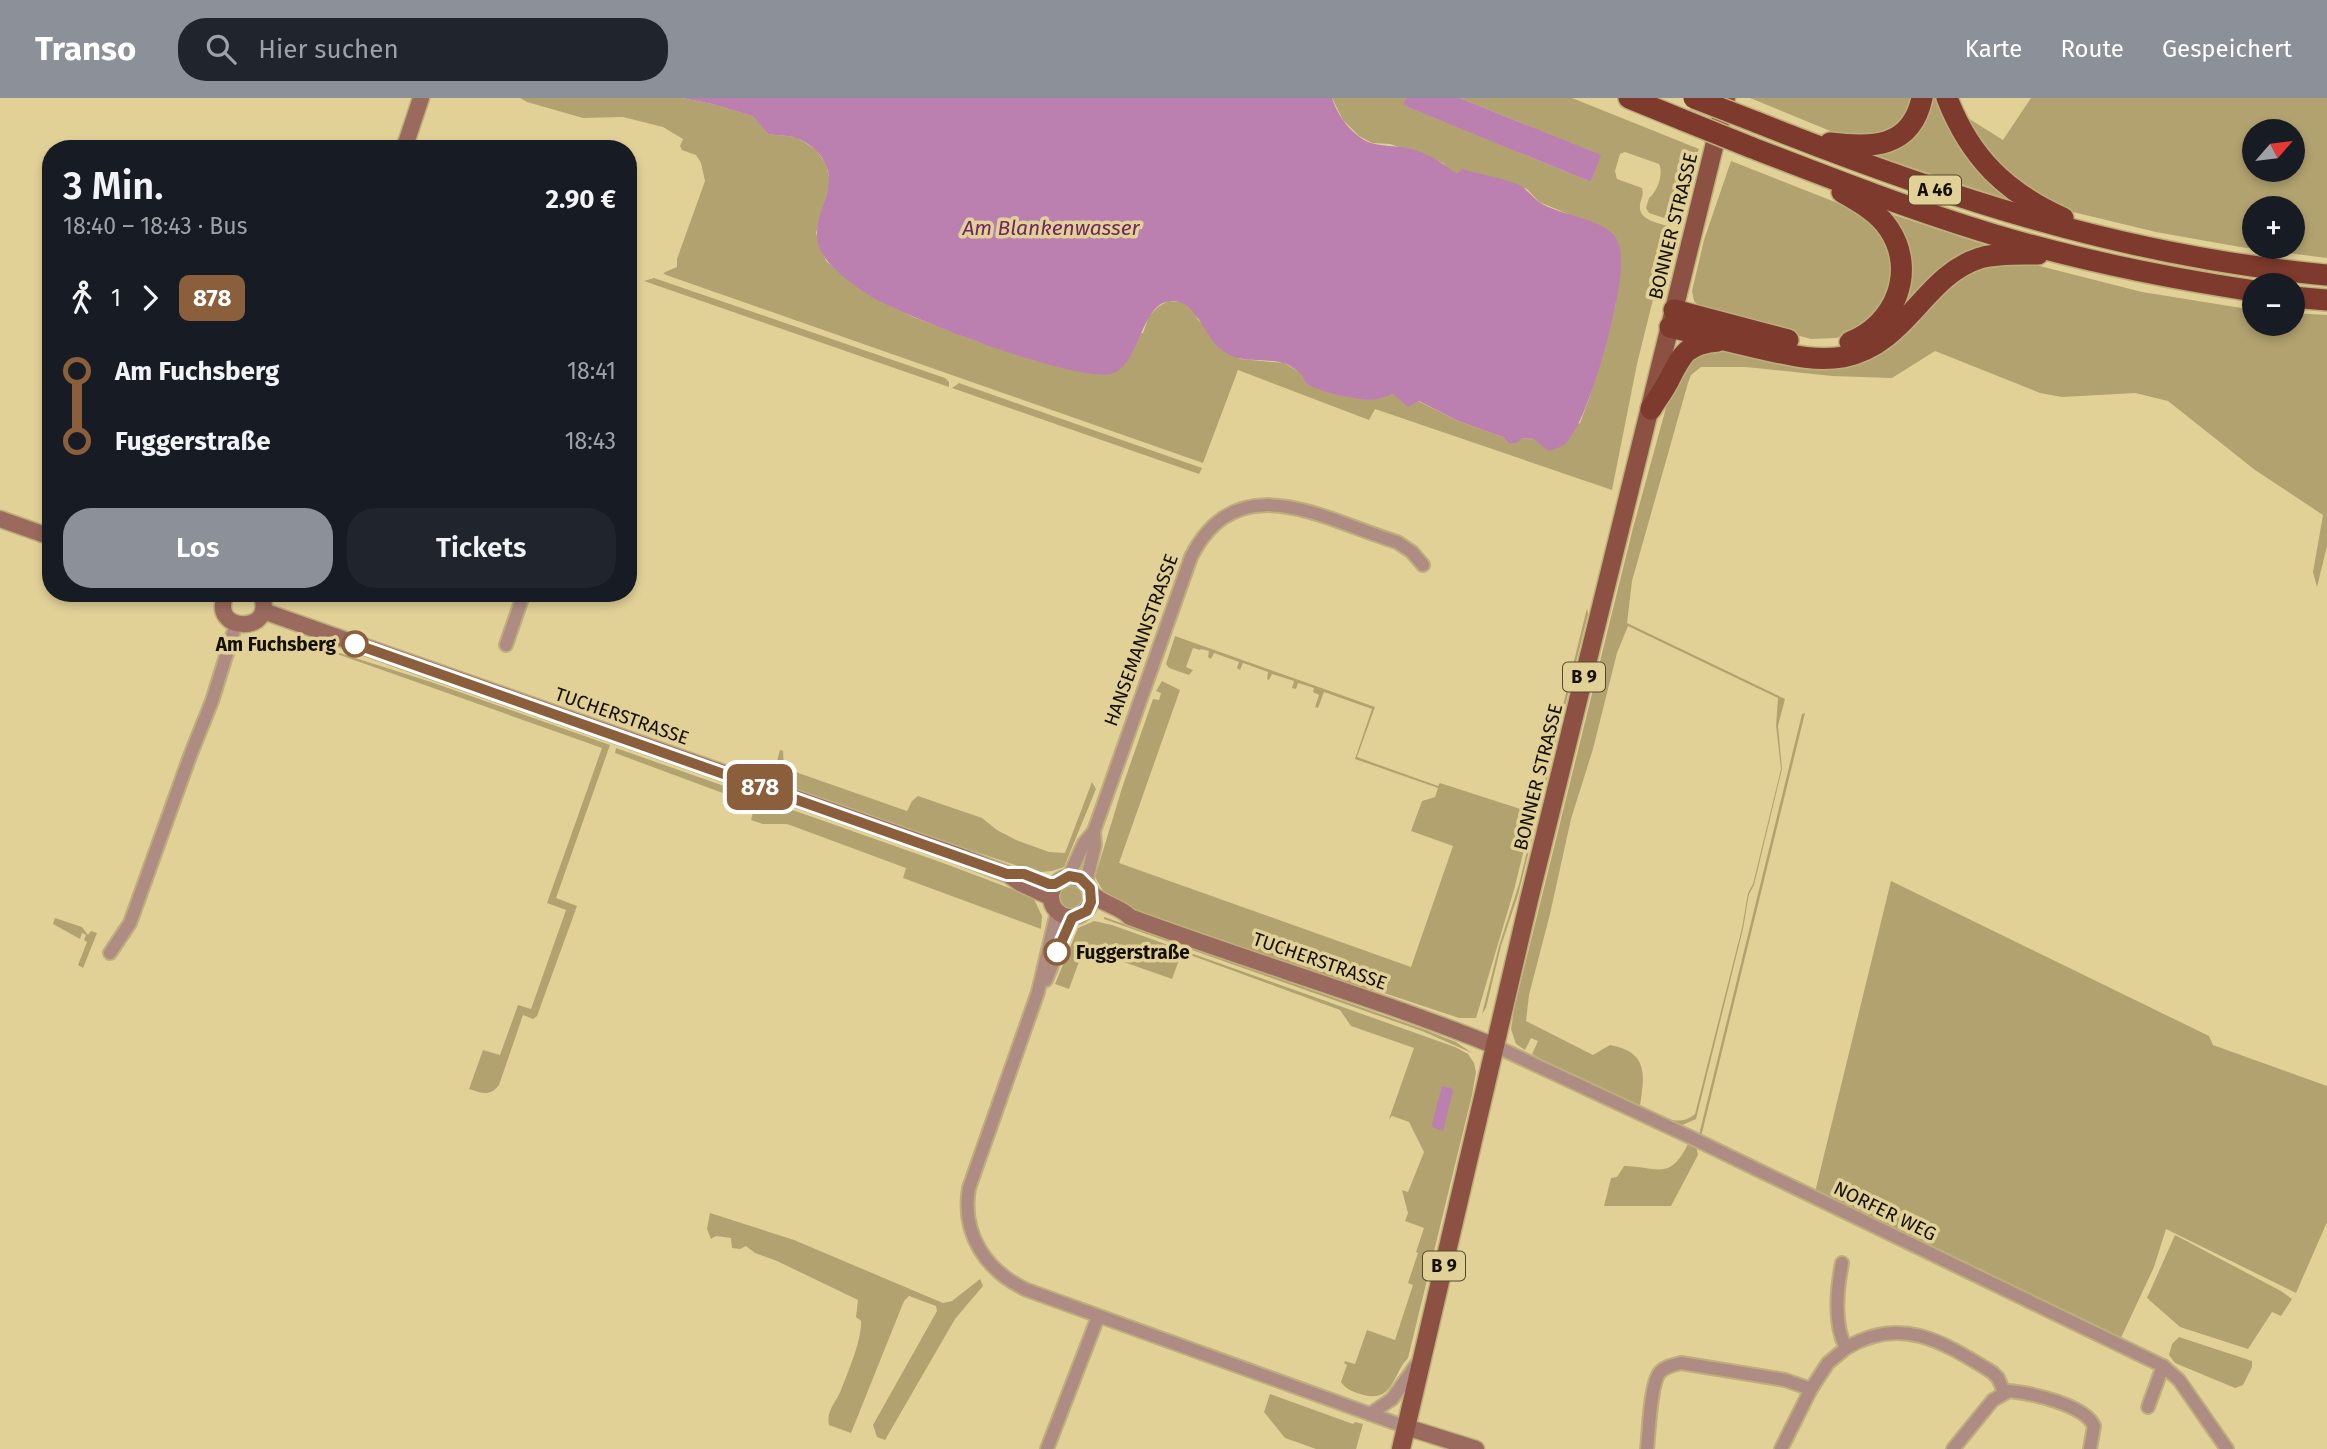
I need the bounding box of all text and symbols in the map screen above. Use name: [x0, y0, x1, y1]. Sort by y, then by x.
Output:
search box: [178, 18, 668, 81]
text: Transo: [35, 29, 136, 69]
icon: search: [202, 30, 240, 68]
text: Hier suchen: [258, 34, 399, 65]
text: Karte: [1965, 35, 2022, 63]
text: Route: [2060, 35, 2124, 63]
text: Gespeichert: [2162, 35, 2292, 63]
north arrow: [2242, 119, 2305, 182]
map controls: [2242, 119, 2305, 336]
street label: BONNER STRASSE: [1644, 150, 1702, 302]
text: 3 Min.: [63, 163, 163, 209]
road number: A 46: [1909, 176, 1961, 204]
text: 2.90 €: [546, 184, 616, 215]
button: +: [2242, 196, 2305, 259]
text: 18:40 – 18:43 · Bus: [63, 212, 247, 240]
water label: Am Blankenwasser: [961, 215, 1141, 241]
button: −: [2242, 273, 2305, 336]
icon: walk: [63, 279, 101, 317]
icon: forward: [131, 279, 169, 317]
text: 1: [111, 284, 121, 312]
text: 878: [193, 284, 231, 312]
text: Am Fuchsberg: [115, 356, 279, 387]
text: 18:41: [567, 357, 616, 385]
text: Fuggerstraße: [115, 426, 271, 457]
text: 18:43: [565, 427, 616, 455]
button: Los: [63, 508, 333, 588]
button: Tickets: [347, 508, 616, 588]
street label: HANSEMANNSTRASSE: [1099, 551, 1183, 729]
marker: Am Fuchsberg: [342, 631, 368, 657]
place label: Am Fuchsberg: [215, 633, 337, 656]
road number: B 9: [1563, 662, 1605, 692]
street label: TUCHERSTRASSE: [552, 682, 692, 750]
street label: BONNER STRASSE: [1509, 701, 1567, 853]
line badge: 878: [720, 764, 800, 810]
text: 878: [741, 773, 779, 801]
street label: TUCHERSTRASSE: [1250, 927, 1390, 995]
marker: Fuggerstraße: [1044, 939, 1070, 965]
place label: Fuggerstraße: [1076, 941, 1190, 964]
street label: NORFER WEG: [1830, 1176, 1940, 1246]
road number: B 9: [1423, 1252, 1465, 1280]

